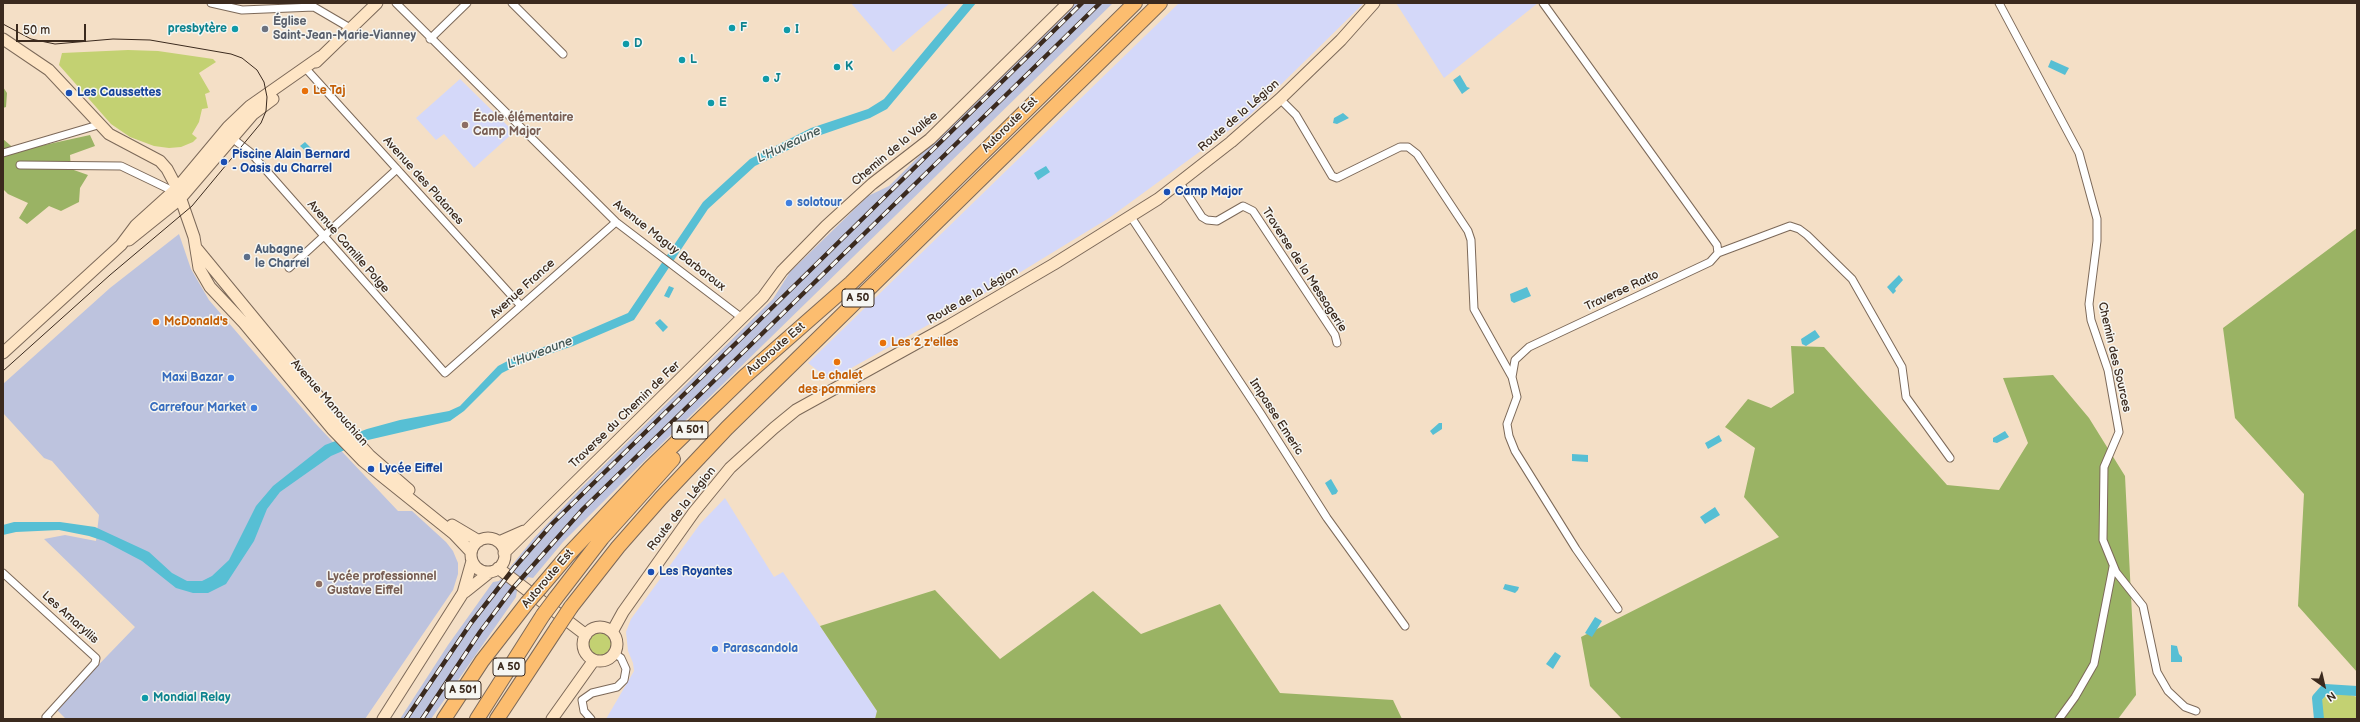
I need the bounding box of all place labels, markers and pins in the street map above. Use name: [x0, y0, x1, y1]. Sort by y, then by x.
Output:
place label: Église Saint-Jean-Marie-Vianney: [273, 15, 416, 43]
place label: F: [740, 21, 747, 35]
place label: presbytère: [168, 22, 227, 36]
marker: F: [727, 23, 737, 33]
place label: I: [795, 23, 799, 37]
marker: presbytère: [230, 24, 240, 34]
marker: Église Saint-Jean-Marie-Vianney: [260, 24, 270, 34]
marker: I: [782, 25, 792, 35]
place label: D: [634, 37, 642, 51]
marker: D: [621, 39, 631, 49]
place label: L: [690, 53, 697, 67]
marker: L: [677, 55, 687, 65]
place label: K: [845, 60, 853, 74]
marker: K: [832, 62, 842, 72]
place label: J: [774, 72, 781, 86]
marker: J: [761, 74, 771, 84]
place label: Le Taj: [313, 84, 345, 98]
place label: Les Caussettes: [77, 86, 161, 100]
marker: Le Taj: [300, 86, 310, 96]
marker: Les Caussettes: [64, 88, 74, 98]
place label: E: [719, 96, 727, 110]
marker: E: [706, 98, 716, 108]
place label: École élémentaire Camp Major: [473, 111, 574, 139]
marker: École élémentaire Camp Major: [460, 120, 470, 130]
place label: Piscine Alain Bernard - Oasis du Charrel: [232, 148, 350, 176]
marker: Piscine Alain Bernard - Oasis du Charrel: [219, 157, 229, 167]
place label: Camp Major: [1175, 185, 1243, 199]
marker: Camp Major: [1162, 187, 1172, 197]
place label: solotour: [797, 196, 842, 210]
marker: solotour: [784, 198, 794, 208]
place label: Aubagne le Charrel: [255, 243, 309, 271]
marker: Aubagne le Charrel: [242, 252, 252, 262]
place label: McDonald's: [164, 315, 228, 329]
marker: McDonald's: [151, 317, 161, 327]
place label: Les 2 z'elles: [891, 336, 958, 350]
marker: Les 2 z'elles: [878, 338, 888, 348]
marker: Le chalet des pommiers: [832, 357, 842, 367]
place label: Le chalet des pommiers: [798, 369, 876, 397]
place label: Maxi Bazar: [162, 371, 223, 385]
marker: Maxi Bazar: [226, 373, 236, 383]
place label: Carrefour Market: [150, 401, 246, 415]
marker: Carrefour Market: [249, 403, 259, 413]
place label: Lycée Eiffel: [379, 462, 443, 476]
marker: Lycée Eiffel: [366, 464, 376, 474]
place label: Les Royantes: [659, 565, 732, 579]
marker: Les Royantes: [646, 567, 656, 577]
place label: Lycée professionnel Gustave Eiffel: [327, 570, 437, 598]
marker: Lycée professionnel Gustave Eiffel: [314, 579, 324, 589]
place label: Parascandola: [723, 642, 798, 656]
marker: Parascandola: [710, 644, 720, 654]
place label: Mondial Relay: [153, 691, 230, 705]
marker: Mondial Relay: [140, 693, 150, 703]

